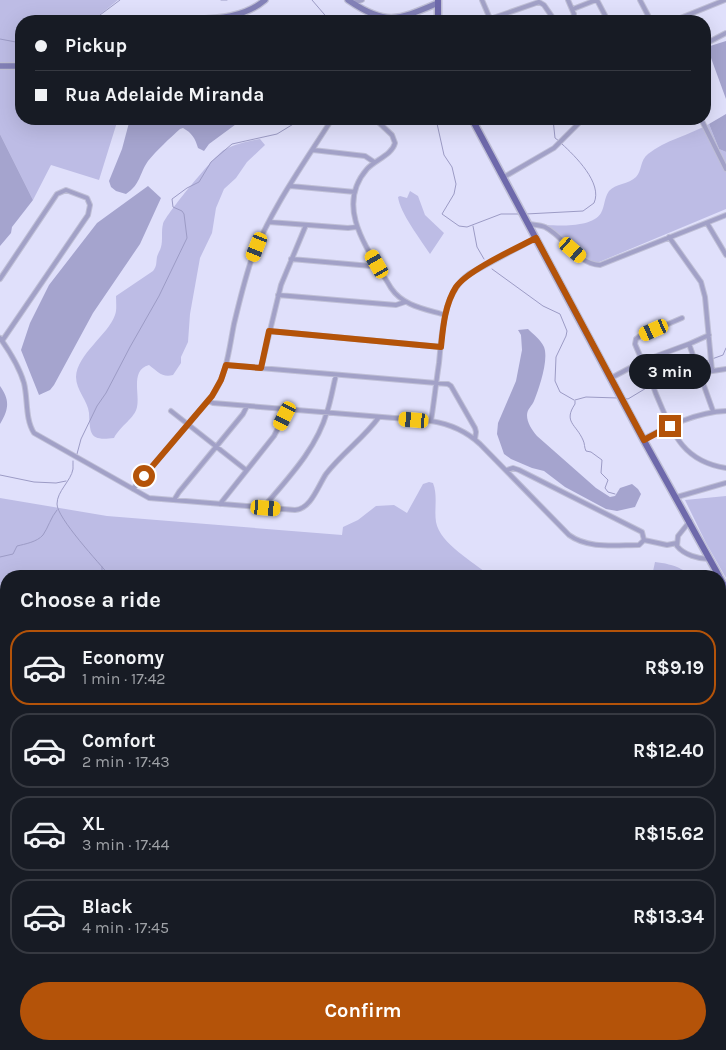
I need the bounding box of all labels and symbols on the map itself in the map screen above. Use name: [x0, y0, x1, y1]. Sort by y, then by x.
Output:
car: [244, 230, 269, 264]
car: [556, 234, 589, 266]
car: [363, 247, 390, 281]
car: [637, 317, 670, 343]
callout: 3 min: [629, 354, 711, 388]
car: [271, 399, 298, 433]
car: [398, 411, 429, 429]
route end: [659, 415, 681, 437]
route start: [133, 465, 155, 487]
car: [250, 499, 281, 517]

